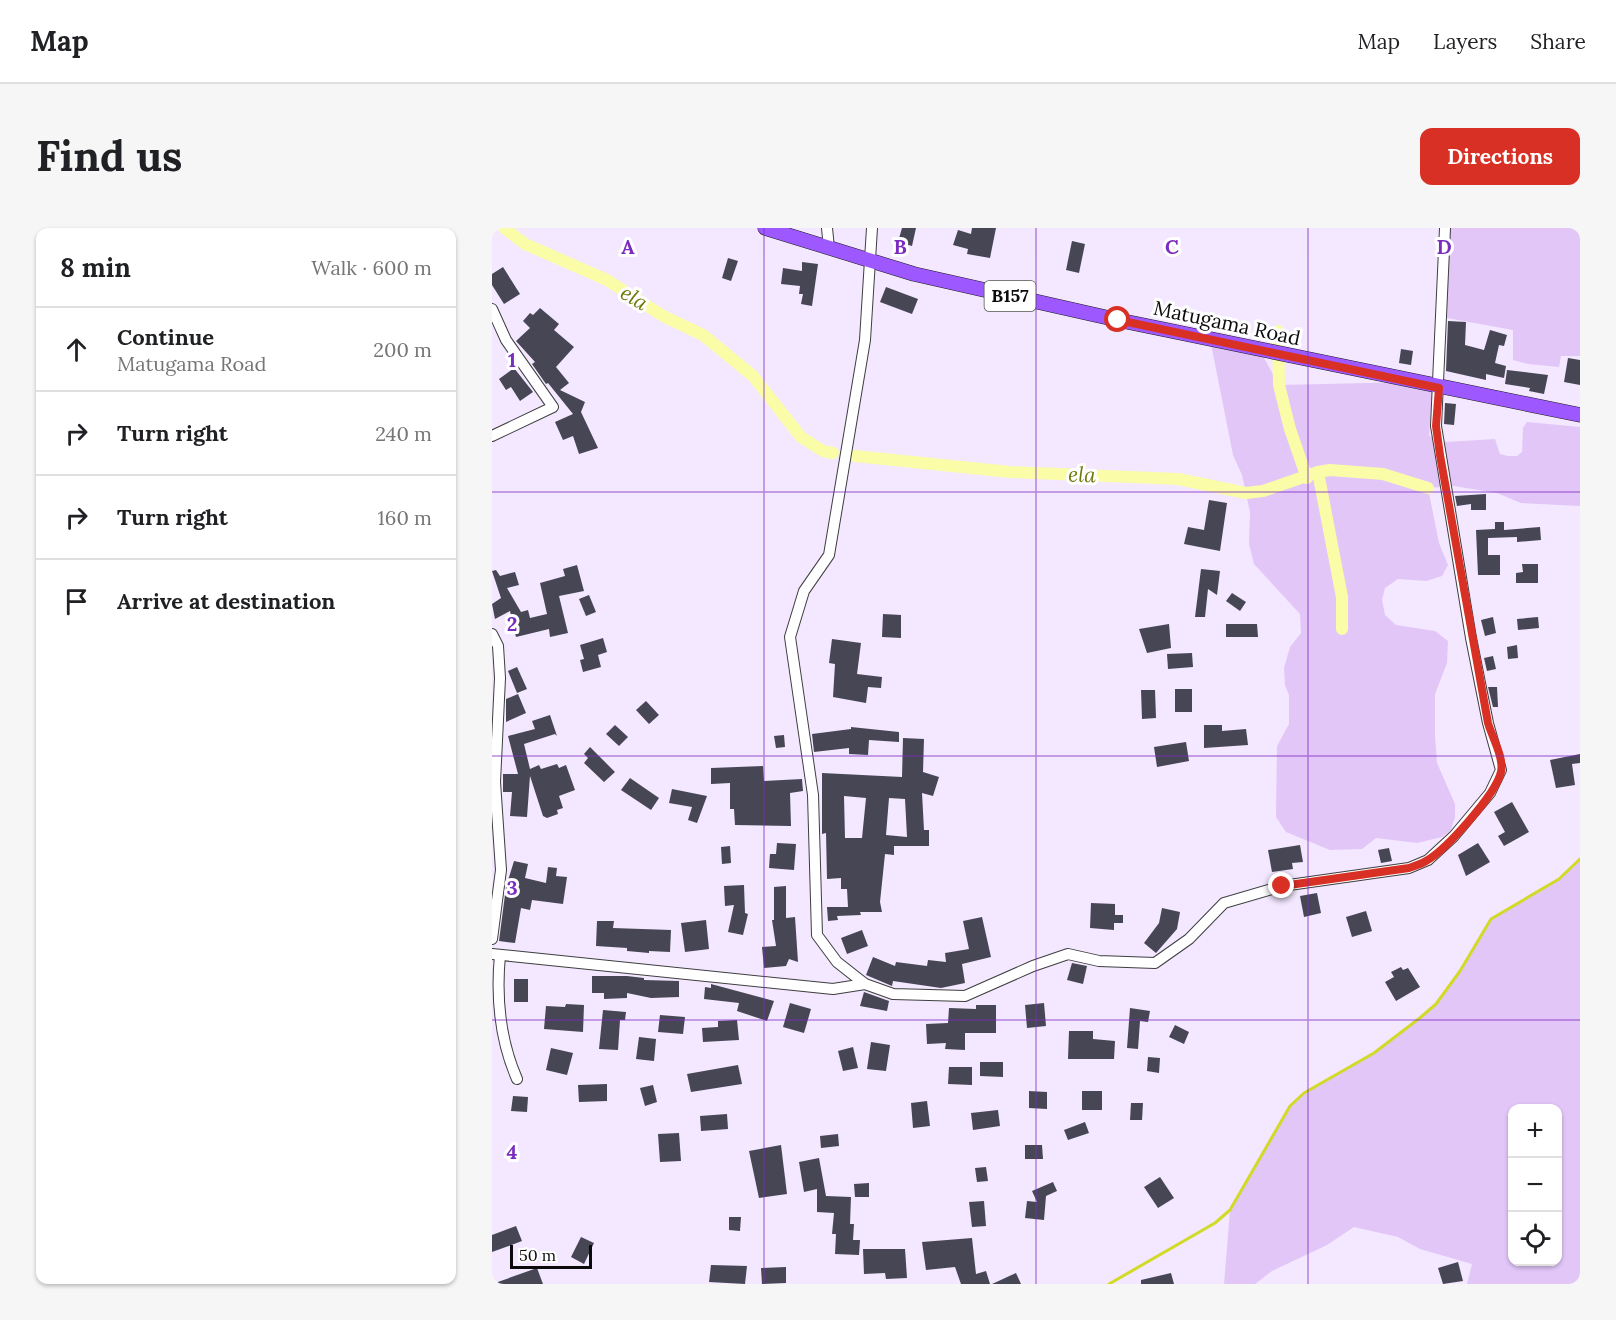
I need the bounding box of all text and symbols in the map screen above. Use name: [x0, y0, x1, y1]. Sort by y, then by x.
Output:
text: Map: [30, 23, 89, 59]
text: Map: [1357, 28, 1400, 55]
text: Layers: [1433, 28, 1497, 55]
text: Share: [1530, 28, 1586, 55]
button: Directions: [1420, 128, 1580, 185]
text: Find us: [36, 129, 182, 183]
text: A: [621, 234, 635, 259]
text: B: [893, 234, 907, 259]
text: C: [1165, 234, 1179, 259]
text: D: [1436, 234, 1452, 259]
text: 8 min: [60, 251, 131, 284]
text: Walk · 600 m: [311, 255, 432, 280]
water label: ela: [615, 279, 653, 317]
road number: B157: [984, 281, 1036, 311]
street label: Matugama Road: [1151, 295, 1303, 350]
route start: [1104, 306, 1130, 332]
text: Continue: [117, 323, 214, 351]
icon: ahead: [60, 333, 93, 366]
text: 200 m: [373, 337, 432, 362]
text: 1: [508, 347, 516, 372]
text: Matugama Road: [117, 351, 266, 376]
icon: right: [60, 417, 93, 450]
text: Turn right: [117, 419, 228, 447]
text: 240 m: [375, 421, 432, 446]
water label: ela: [1068, 461, 1097, 488]
icon: right: [60, 501, 93, 534]
text: Turn right: [117, 503, 228, 531]
text: 160 m: [378, 505, 432, 530]
icon: arrive: [60, 585, 93, 618]
text: Arrive at destination: [117, 587, 335, 615]
text: 2: [507, 611, 517, 636]
route end: [1268, 872, 1294, 898]
text: 3: [506, 875, 518, 900]
map controls: [1508, 1104, 1562, 1266]
button: +: [1508, 1104, 1562, 1158]
text: 4: [507, 1139, 518, 1164]
button: −: [1508, 1158, 1562, 1212]
button: locate: [1508, 1212, 1562, 1266]
scale bar: [510, 1242, 592, 1270]
text: 50 m: [519, 1245, 556, 1265]

